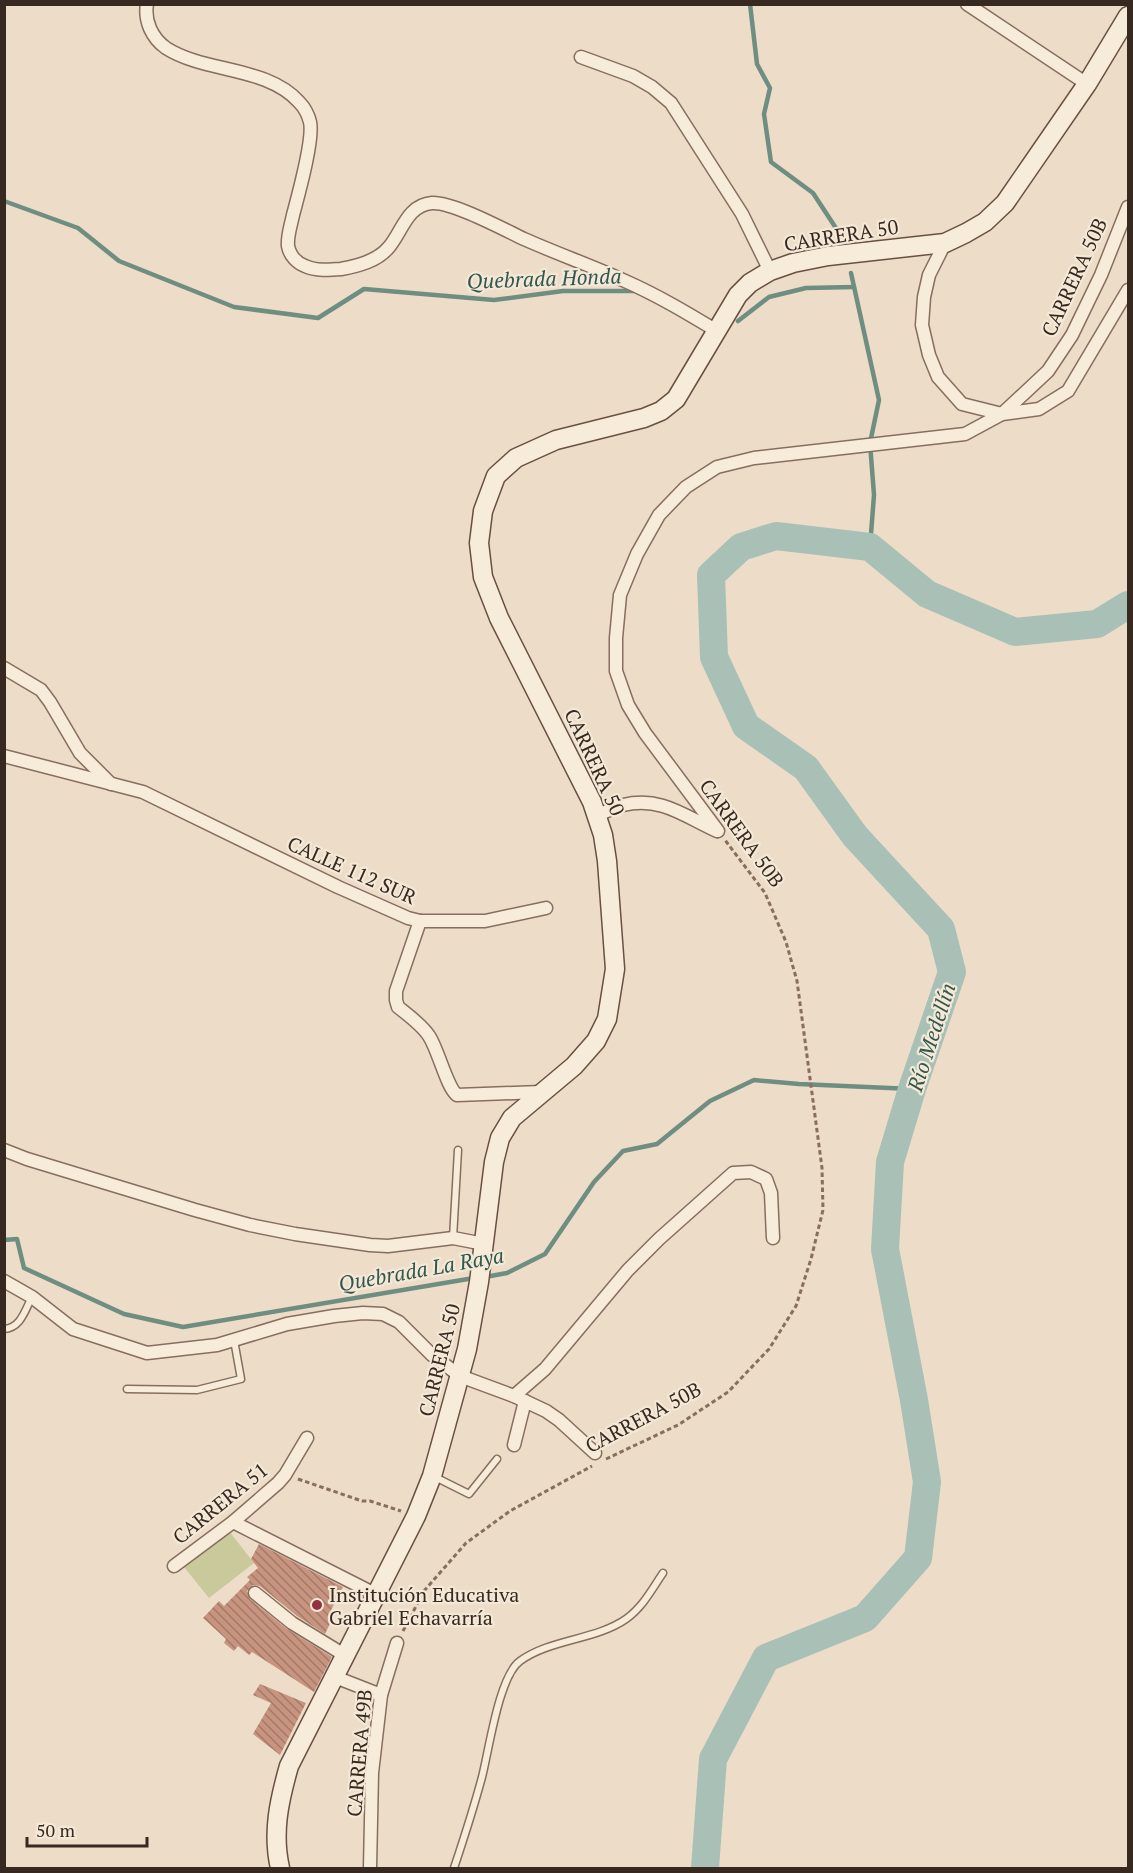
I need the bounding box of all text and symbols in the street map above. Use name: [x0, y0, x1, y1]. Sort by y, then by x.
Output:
street label: CARRERA 50: [782, 213, 900, 257]
street label: CARRERA 50B: [1035, 213, 1113, 341]
water label: Quebrada Honda: [466, 261, 622, 295]
street label: CARRERA 50: [558, 704, 632, 820]
street label: CARRERA 50B: [694, 773, 790, 893]
street label: CALLE 112 SUR: [283, 830, 421, 911]
water label: Río Medellín: [900, 979, 962, 1096]
water label: Quebrada La Raya: [336, 1241, 506, 1297]
street label: CARRERA 50: [412, 1301, 466, 1419]
street label: CARRERA 50B: [580, 1375, 706, 1459]
street label: CARRERA 51: [167, 1456, 273, 1550]
place label: Institución Educativa Gabriel Echavarría: [329, 1581, 519, 1631]
marker: Institución Educativa Gabriel Echavarría: [310, 1598, 324, 1612]
street label: CARRERA 49B: [340, 1688, 378, 1818]
scale bar: [27, 1810, 147, 1848]
text: 50 m: [36, 1818, 76, 1842]

